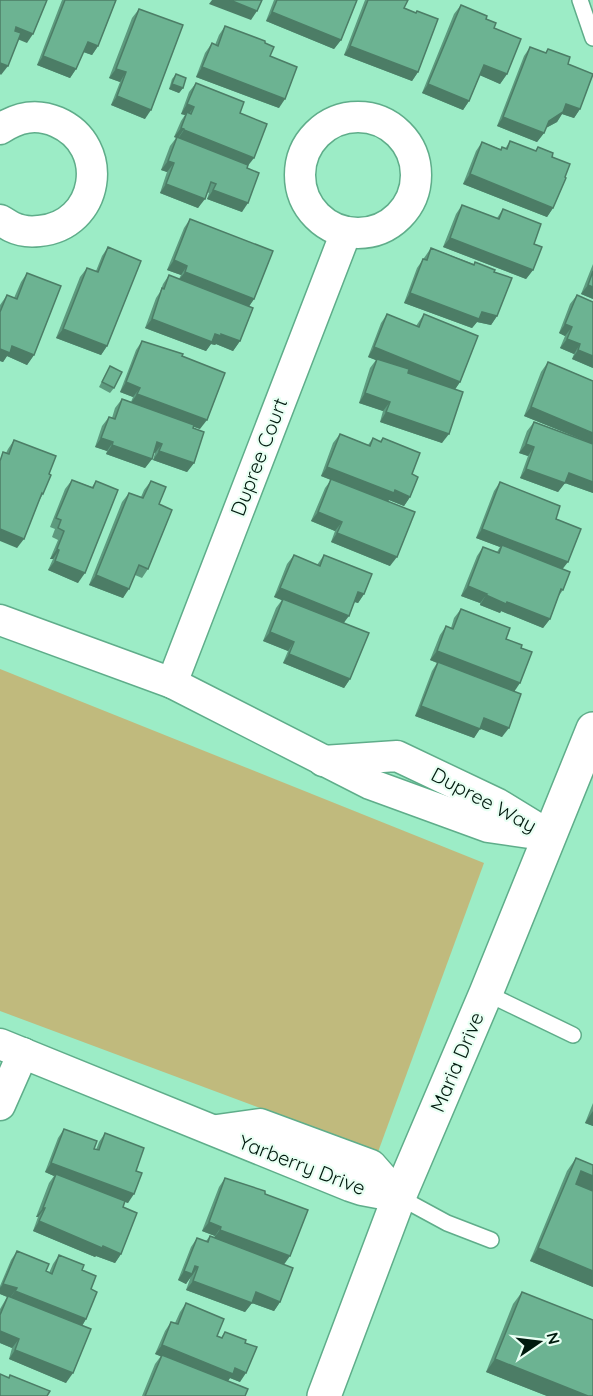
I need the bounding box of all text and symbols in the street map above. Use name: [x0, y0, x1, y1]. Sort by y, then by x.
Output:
street label: Dupree Court: [225, 394, 293, 519]
street label: Dupree Way: [427, 761, 541, 838]
street label: Maria Drive: [424, 1008, 489, 1116]
street label: Yarberry Drive: [235, 1129, 369, 1200]
north arrow: [509, 1312, 569, 1372]
text: N: [542, 1330, 565, 1346]

